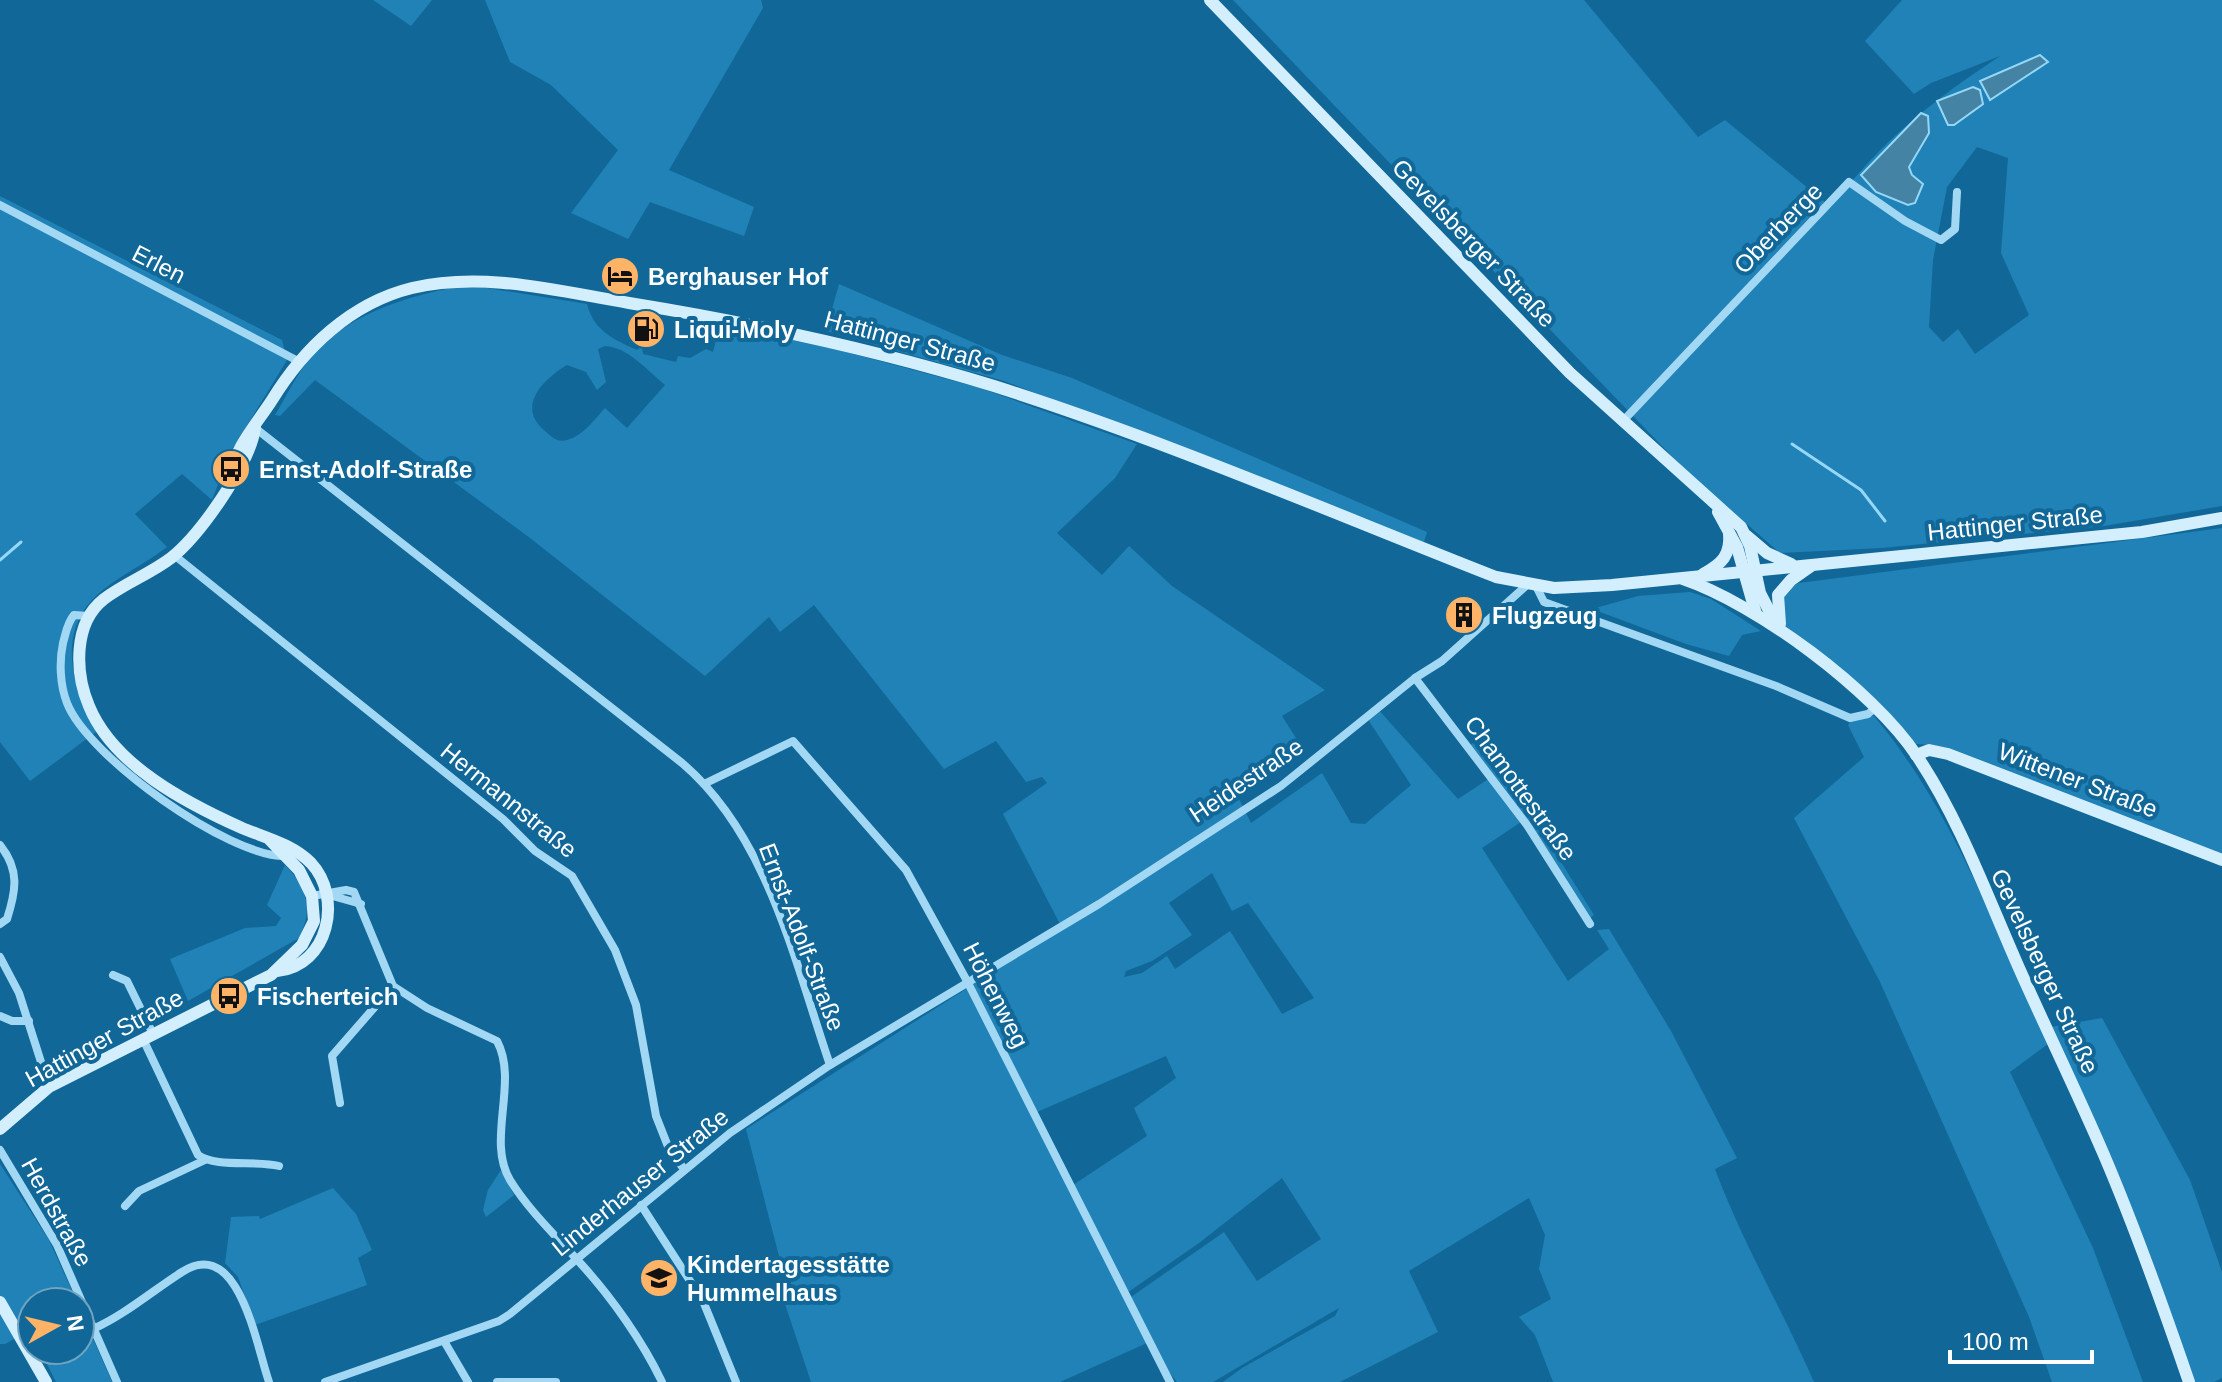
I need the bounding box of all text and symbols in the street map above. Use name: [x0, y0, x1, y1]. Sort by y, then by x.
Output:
street label: Gevelsberger Straße: [1387, 154, 1561, 332]
street label: Oberberge: [1728, 177, 1828, 279]
street label: Erlen: [128, 239, 190, 289]
hotel icon: Berghauser Hof: [599, 255, 641, 297]
place label: Berghauser Hof: [648, 263, 829, 290]
street label: Hattinger Straße: [821, 305, 999, 377]
fuel station icon: Liqui-Moly: [625, 308, 667, 350]
place label: Liqui-Moly: [674, 316, 795, 343]
bus stop icon: Ernst-Adolf-Straße: [210, 448, 252, 490]
place label: Ernst-Adolf-Straße: [259, 456, 472, 483]
street label: Hattinger Straße: [1926, 500, 2104, 546]
building icon: Flugzeug: [1443, 594, 1485, 636]
place label: Flugzeug: [1492, 602, 1597, 629]
street label: Chamottestraße: [1460, 710, 1582, 866]
street label: Heidestraße: [1184, 732, 1308, 828]
street label: Hermannstraße: [436, 737, 582, 863]
street label: Wittener Straße: [1995, 737, 2161, 823]
street label: Ernst-Adolf-Straße: [754, 839, 850, 1035]
street label: Gevelsberger Straße: [1986, 864, 2104, 1078]
street label: Höhenweg: [958, 938, 1034, 1052]
bus stop icon: Fischerteich: [208, 975, 250, 1017]
place label: Fischerteich: [257, 983, 398, 1010]
street label: Hattinger Straße: [20, 984, 188, 1092]
street label: Linderhauser Straße: [546, 1103, 734, 1261]
street label: Herdstraße: [16, 1153, 98, 1271]
place label: Kindertagesstätte Hummelhaus: [687, 1251, 890, 1306]
school or university icon: Kindertagesstätte Hummelhaus: [638, 1257, 680, 1299]
north arrow: [16, 1286, 96, 1366]
text: N: [62, 1314, 89, 1333]
scale bar: [1950, 1314, 2092, 1364]
text: 100 m: [1962, 1328, 2029, 1355]

